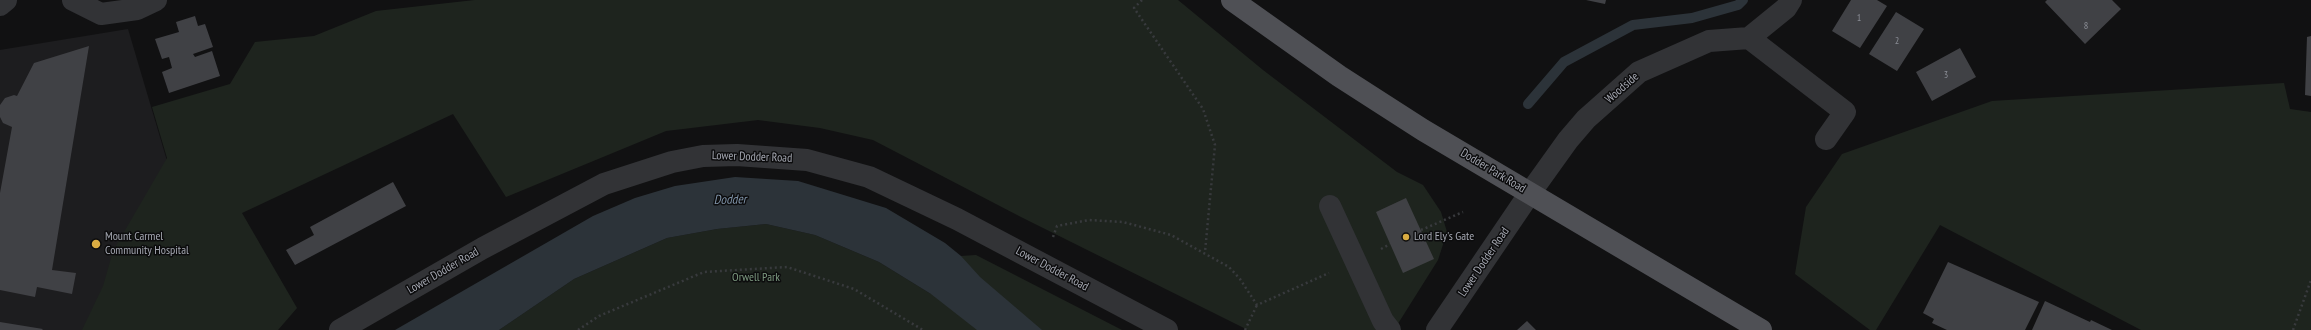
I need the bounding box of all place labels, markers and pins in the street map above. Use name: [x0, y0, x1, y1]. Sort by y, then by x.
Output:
place label: Mount Carmel Community Hospital: [105, 230, 189, 258]
place label: Lord Ely's Gate: [1414, 230, 1474, 244]
marker: Lord Ely's Gate: [1401, 232, 1411, 242]
marker: Mount Carmel Community Hospital: [90, 238, 102, 250]

